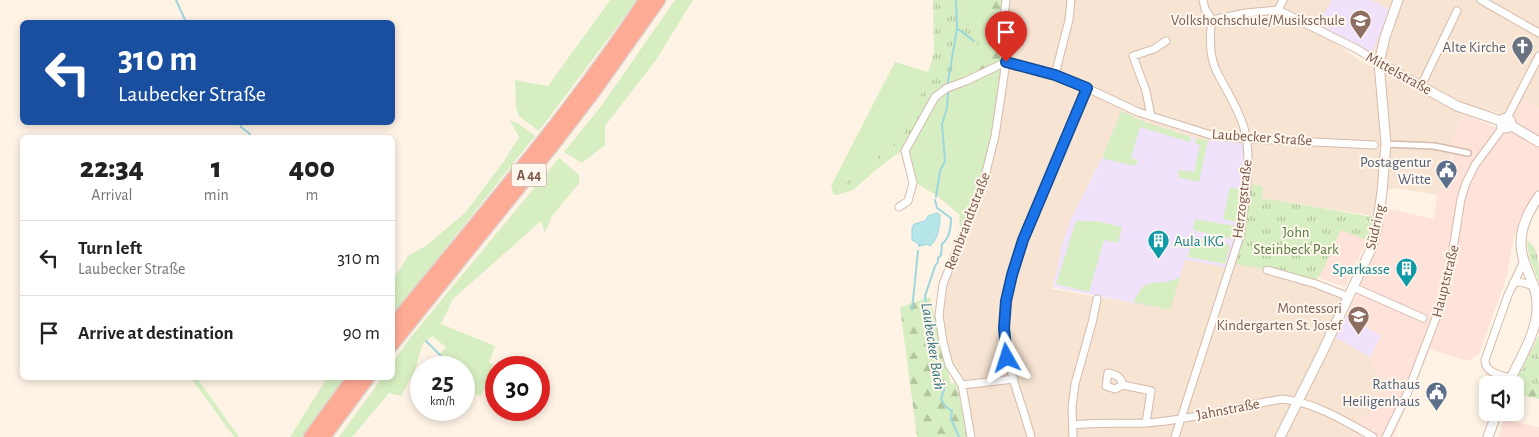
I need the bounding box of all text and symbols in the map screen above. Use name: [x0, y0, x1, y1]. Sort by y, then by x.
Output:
school or university icon: Volkshochschule/Musikschule: [1349, 8, 1373, 39]
pin: [985, 11, 1027, 62]
place label: Volkshochschule/Musikschule: [1171, 13, 1345, 28]
icon: arrive: [992, 18, 1020, 46]
church icon: Alte Kirche: [1510, 35, 1534, 66]
icon: left: [35, 40, 100, 105]
place label: Alte Kirche: [1443, 40, 1506, 55]
text: 310 m: [118, 42, 197, 77]
street label: Mittelstraße: [1363, 49, 1434, 98]
text: Laubecker Straße: [118, 83, 266, 105]
street label: Laubecker Straße: [1211, 127, 1313, 149]
text: 22:34: [80, 153, 144, 183]
text: 1: [211, 153, 222, 183]
text: 400: [289, 153, 335, 183]
place label: Postagentur Witte: [1360, 155, 1431, 187]
street label: Herzogstraße: [1230, 159, 1255, 239]
public building icon: Postagentur Witte: [1435, 159, 1459, 190]
road number: A 44: [512, 164, 546, 186]
street label: Rembrandtstraße: [942, 170, 993, 272]
text: Arrival: [91, 187, 133, 203]
text: min: [204, 187, 229, 203]
text: m: [305, 187, 318, 203]
street label: Südring: [1363, 202, 1388, 251]
park label: John Steinbeck Park: [1253, 225, 1339, 257]
building icon: Aula IKG: [1146, 229, 1170, 260]
place label: Aula IKG: [1174, 234, 1224, 249]
text: Turn left: [78, 239, 142, 258]
street label: Hauptstraße: [1429, 243, 1462, 319]
icon: left: [35, 244, 63, 272]
text: 310 m: [337, 249, 380, 268]
building icon: Sparkasse: [1394, 257, 1418, 288]
text: Laubecker Straße: [78, 261, 186, 277]
place label: Sparkasse: [1332, 262, 1390, 277]
water label: Laubecker Bach: [918, 301, 948, 391]
place label: Montessori Kindergarten St. Josef: [1216, 301, 1343, 333]
school or university icon: Montessori Kindergarten St. Josef: [1346, 305, 1370, 336]
icon: arrive: [35, 319, 63, 347]
text: Arrive at destination: [78, 324, 234, 343]
text: 90 m: [343, 324, 380, 343]
position arrow: [980, 331, 1032, 383]
speed limit sign: 30: [485, 356, 550, 421]
text: 25: [431, 370, 454, 395]
map controls: [1479, 376, 1524, 421]
button: sound: [1479, 376, 1524, 421]
place label: Rathaus Heiligenhaus: [1342, 377, 1420, 409]
public building icon: Rathaus Heiligenhaus: [1424, 381, 1448, 412]
text: km/h: [430, 395, 455, 407]
street label: Jahnstraße: [1195, 396, 1261, 423]

